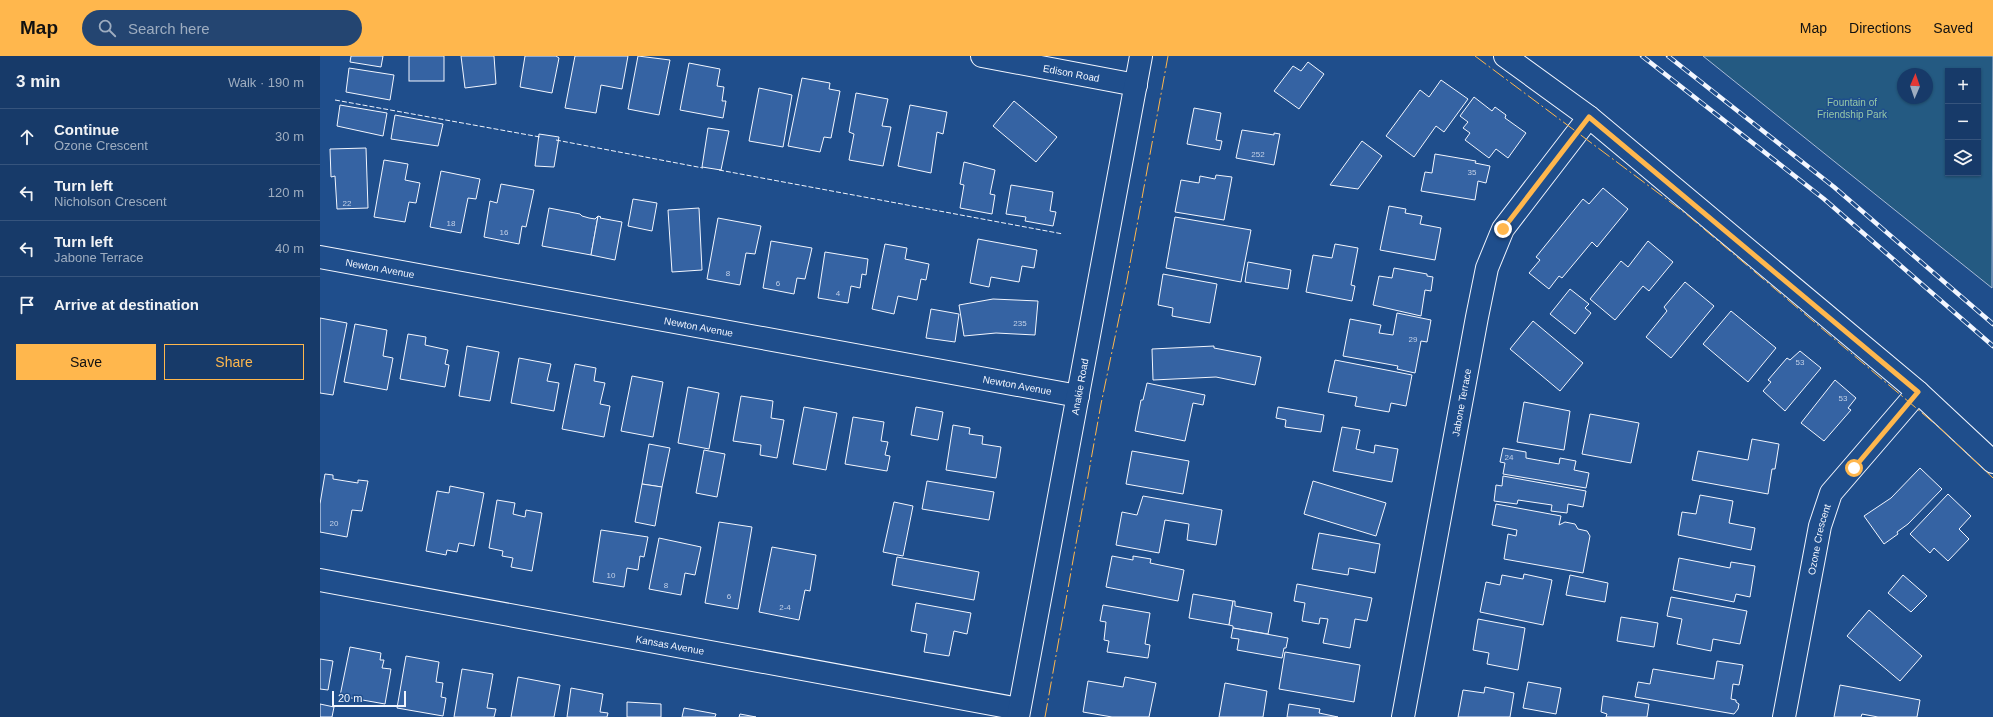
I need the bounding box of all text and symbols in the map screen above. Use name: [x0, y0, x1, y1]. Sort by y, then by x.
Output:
search box: [82, 10, 362, 46]
text: Map: [20, 17, 58, 38]
icon: search: [96, 17, 118, 39]
text: Search here: [128, 20, 210, 37]
text: Map: [1800, 20, 1827, 36]
text: Directions: [1849, 20, 1911, 36]
text: Saved: [1933, 20, 1973, 36]
street label: Edison Road: [1042, 63, 1101, 84]
north arrow: [1897, 68, 1933, 104]
map controls: [1945, 68, 1981, 176]
button: +: [1945, 68, 1981, 104]
text: 3 min: [16, 72, 60, 91]
text: Walk · 190 m: [228, 75, 304, 90]
park label: Fountain of Friendship Park: [1817, 97, 1888, 120]
button: −: [1945, 104, 1981, 140]
text: Continue: [54, 121, 119, 138]
icon: ahead: [16, 126, 38, 148]
text: 30 m: [275, 129, 304, 144]
text: Ozone Crescent: [54, 138, 148, 153]
button: layers: [1945, 140, 1981, 176]
house number: 252: [1251, 150, 1265, 159]
house number: 35: [1468, 168, 1477, 177]
text: Turn left: [54, 177, 113, 194]
icon: left: [16, 182, 38, 204]
text: 120 m: [268, 185, 304, 200]
text: Nicholson Crescent: [54, 194, 167, 209]
house number: 22: [343, 199, 352, 208]
house number: 18: [447, 219, 456, 228]
route end: [1494, 220, 1512, 238]
house number: 16: [500, 228, 509, 237]
text: Turn left: [54, 233, 113, 250]
icon: left: [16, 238, 38, 260]
text: 40 m: [275, 241, 304, 256]
text: Jabone Terrace: [54, 250, 143, 265]
street label: Newton Avenue: [345, 257, 416, 280]
house number: 8: [726, 269, 731, 278]
house number: 6: [776, 279, 781, 288]
house number: 4: [836, 289, 841, 298]
icon: arrive: [16, 294, 38, 316]
text: Arrive at destination: [54, 296, 199, 313]
street label: Newton Avenue: [663, 315, 734, 339]
house number: 235: [1013, 319, 1027, 328]
house number: 29: [1409, 335, 1418, 344]
button: Save: [16, 344, 156, 380]
button: Share: [164, 344, 304, 380]
street label: Anakie Road: [1069, 358, 1091, 416]
house number: 53: [1796, 358, 1805, 367]
street label: Jabone Terrace: [1450, 367, 1473, 437]
street label: Newton Avenue: [982, 374, 1053, 397]
house number: 53: [1839, 394, 1848, 403]
house number: 24: [1505, 453, 1514, 462]
route start: [1845, 459, 1863, 477]
street label: Ozone Crescent: [1806, 503, 1833, 576]
house number: 20: [330, 519, 339, 528]
house number: 10: [607, 571, 616, 580]
house number: 8: [664, 581, 669, 590]
house number: 6: [727, 592, 732, 601]
house number: 2-4: [779, 603, 791, 612]
street label: Kansas Avenue: [635, 633, 706, 657]
scale bar: [332, 689, 406, 708]
text: 20 m: [338, 692, 362, 704]

